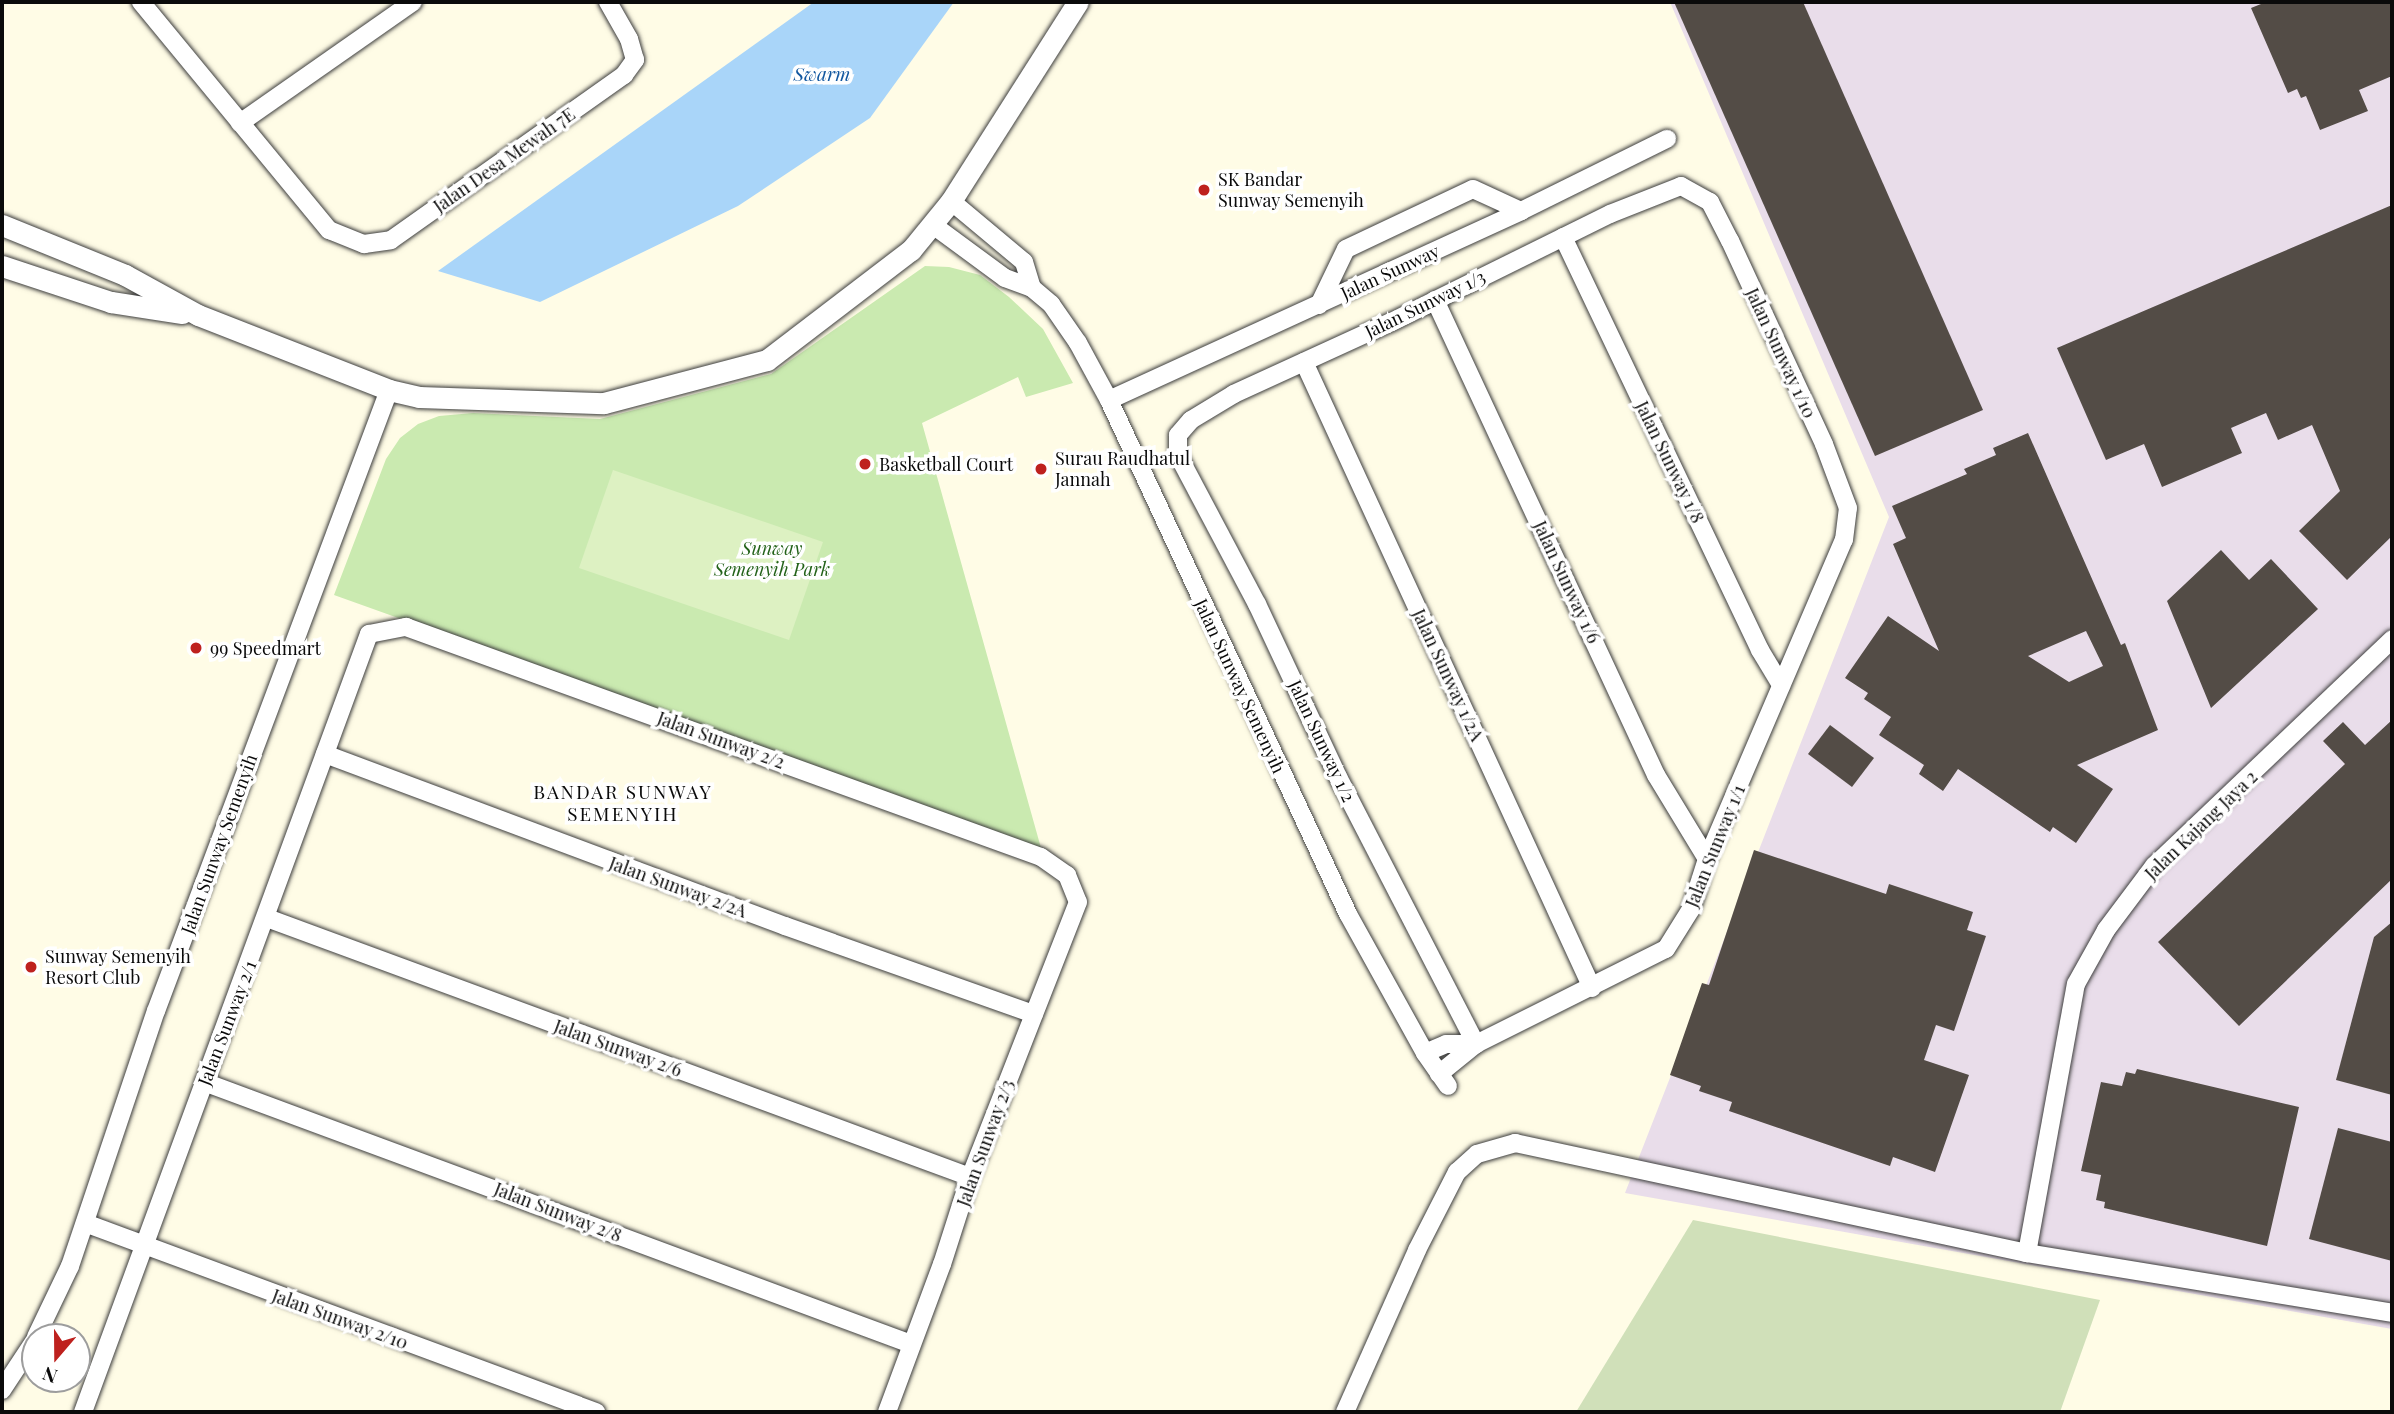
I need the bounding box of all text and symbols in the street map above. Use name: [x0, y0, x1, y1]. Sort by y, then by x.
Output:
water label: Swarm: [794, 63, 850, 85]
street label: Jalan Desa Mewah 7E: [429, 103, 579, 217]
place label: SK Bandar Sunway Semenyih: [1218, 169, 1364, 212]
marker: SK Bandar Sunway Semenyih: [1196, 182, 1212, 198]
street label: Jalan Sunway: [1337, 240, 1443, 304]
street label: Jalan Sunway 1/3: [1361, 265, 1489, 343]
street label: Jalan Sunway 1/10: [1741, 284, 1821, 422]
street label: Jalan Sunway 1/8: [1631, 397, 1709, 527]
place label: Surau Raudhatul Jannah: [1055, 448, 1190, 490]
place label: Basketball Court: [879, 453, 1013, 475]
marker: Basketball Court: [857, 456, 873, 472]
marker: Surau Raudhatul Jannah: [1033, 461, 1049, 477]
street label: Jalan Sunway 1/6: [1529, 517, 1605, 647]
park label: Sunway Semenyih Park: [714, 538, 830, 580]
street label: Jalan Sunway Semenyih: [1190, 595, 1290, 777]
street label: Jalan Sunway 1/2A: [1408, 605, 1488, 745]
place label: 99 Speedmart: [210, 637, 321, 659]
marker: 99 Speedmart: [188, 640, 204, 656]
street label: Jalan Sunway 1/2: [1284, 676, 1360, 806]
street label: Jalan Sunway 2/2: [654, 707, 788, 773]
street label: Jalan Sunway Semenyih: [176, 751, 262, 937]
street label: Jalan Kajang Jaya 2: [2140, 766, 2262, 884]
district label: BANDAR SUNWAY SEMENYIH: [535, 781, 711, 825]
street label: Jalan Sunway 1/1: [1681, 781, 1749, 911]
street label: Jalan Sunway 2/2A: [606, 852, 750, 922]
place label: Sunway Semenyih Resort Club: [45, 946, 191, 988]
street label: Jalan Sunway 2/1: [193, 957, 261, 1089]
marker: Sunway Semenyih Resort Club: [23, 959, 39, 975]
street label: Jalan Sunway 2/6: [551, 1015, 685, 1081]
street label: Jalan Sunway 2/3: [952, 1076, 1018, 1210]
street label: Jalan Sunway 2/8: [491, 1178, 625, 1246]
street label: Jalan Sunway 2/10: [269, 1284, 411, 1354]
north arrow: [21, 1323, 91, 1393]
text: N: [39, 1361, 60, 1390]

